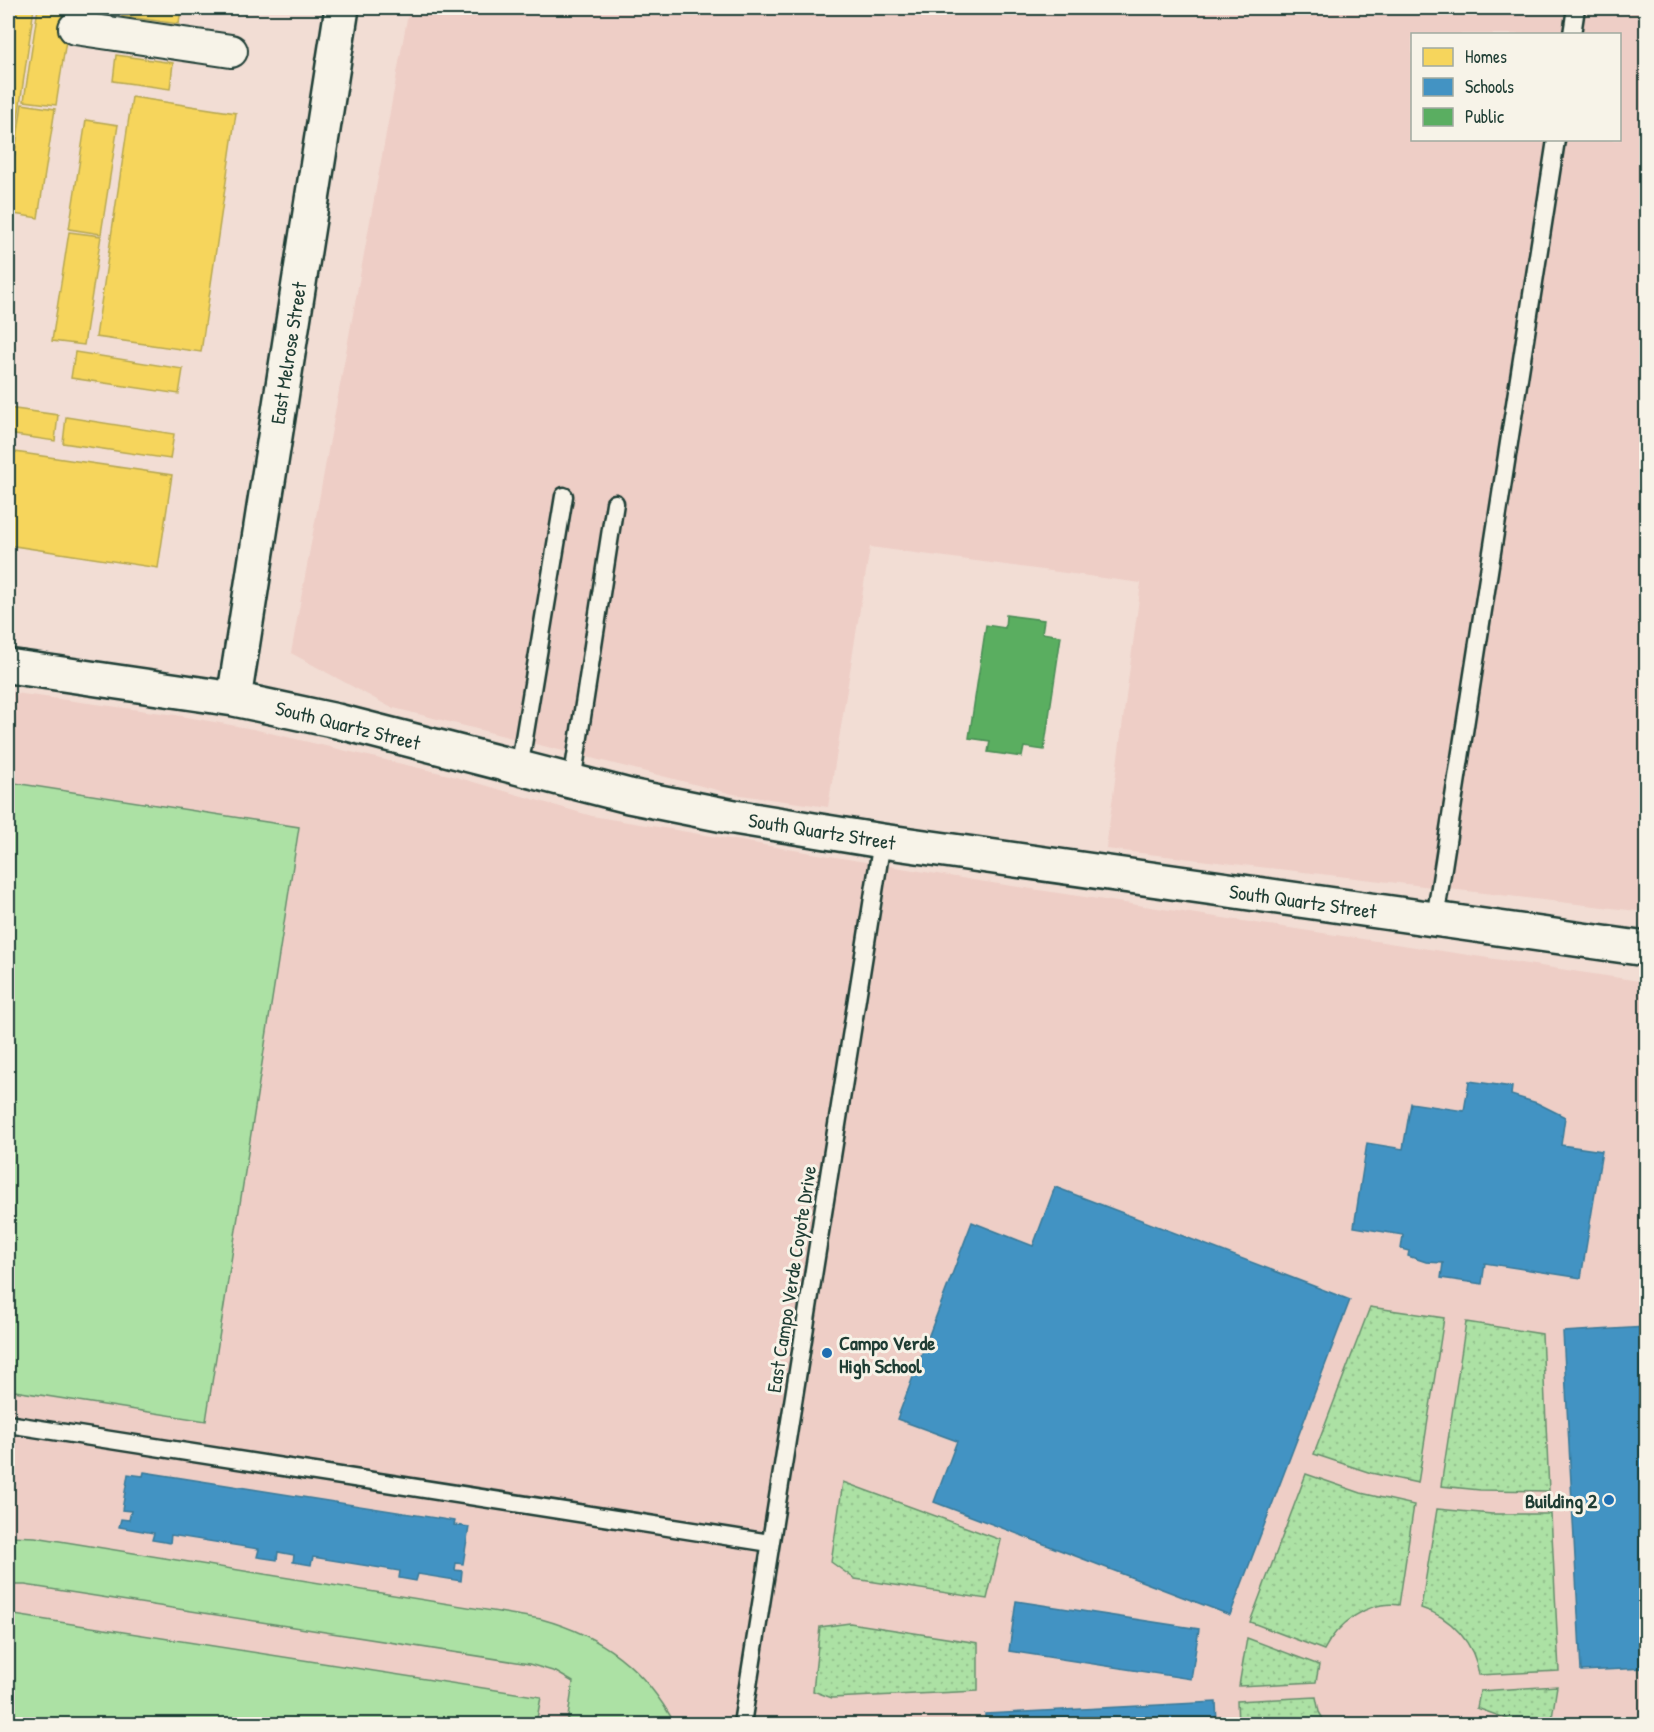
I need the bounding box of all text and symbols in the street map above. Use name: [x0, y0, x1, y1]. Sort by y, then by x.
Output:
legend: [1411, 33, 1621, 141]
text: Homes: [1465, 44, 1507, 69]
text: Schools: [1465, 74, 1514, 99]
text: Public: [1465, 104, 1504, 129]
street label: East Melrose Street: [263, 279, 313, 426]
street label: South Quartz Street: [273, 694, 424, 756]
street label: South Quartz Street: [747, 806, 898, 856]
street label: South Quartz Street: [1228, 877, 1379, 925]
street label: East Campo Verde Coyote Drive: [760, 1164, 822, 1394]
place label: Campo Verde High School: [839, 1329, 935, 1380]
marker: Campo Verde High School: [820, 1346, 834, 1360]
place label: Building 2: [1525, 1487, 1598, 1515]
marker: Building 2: [1602, 1493, 1616, 1507]

